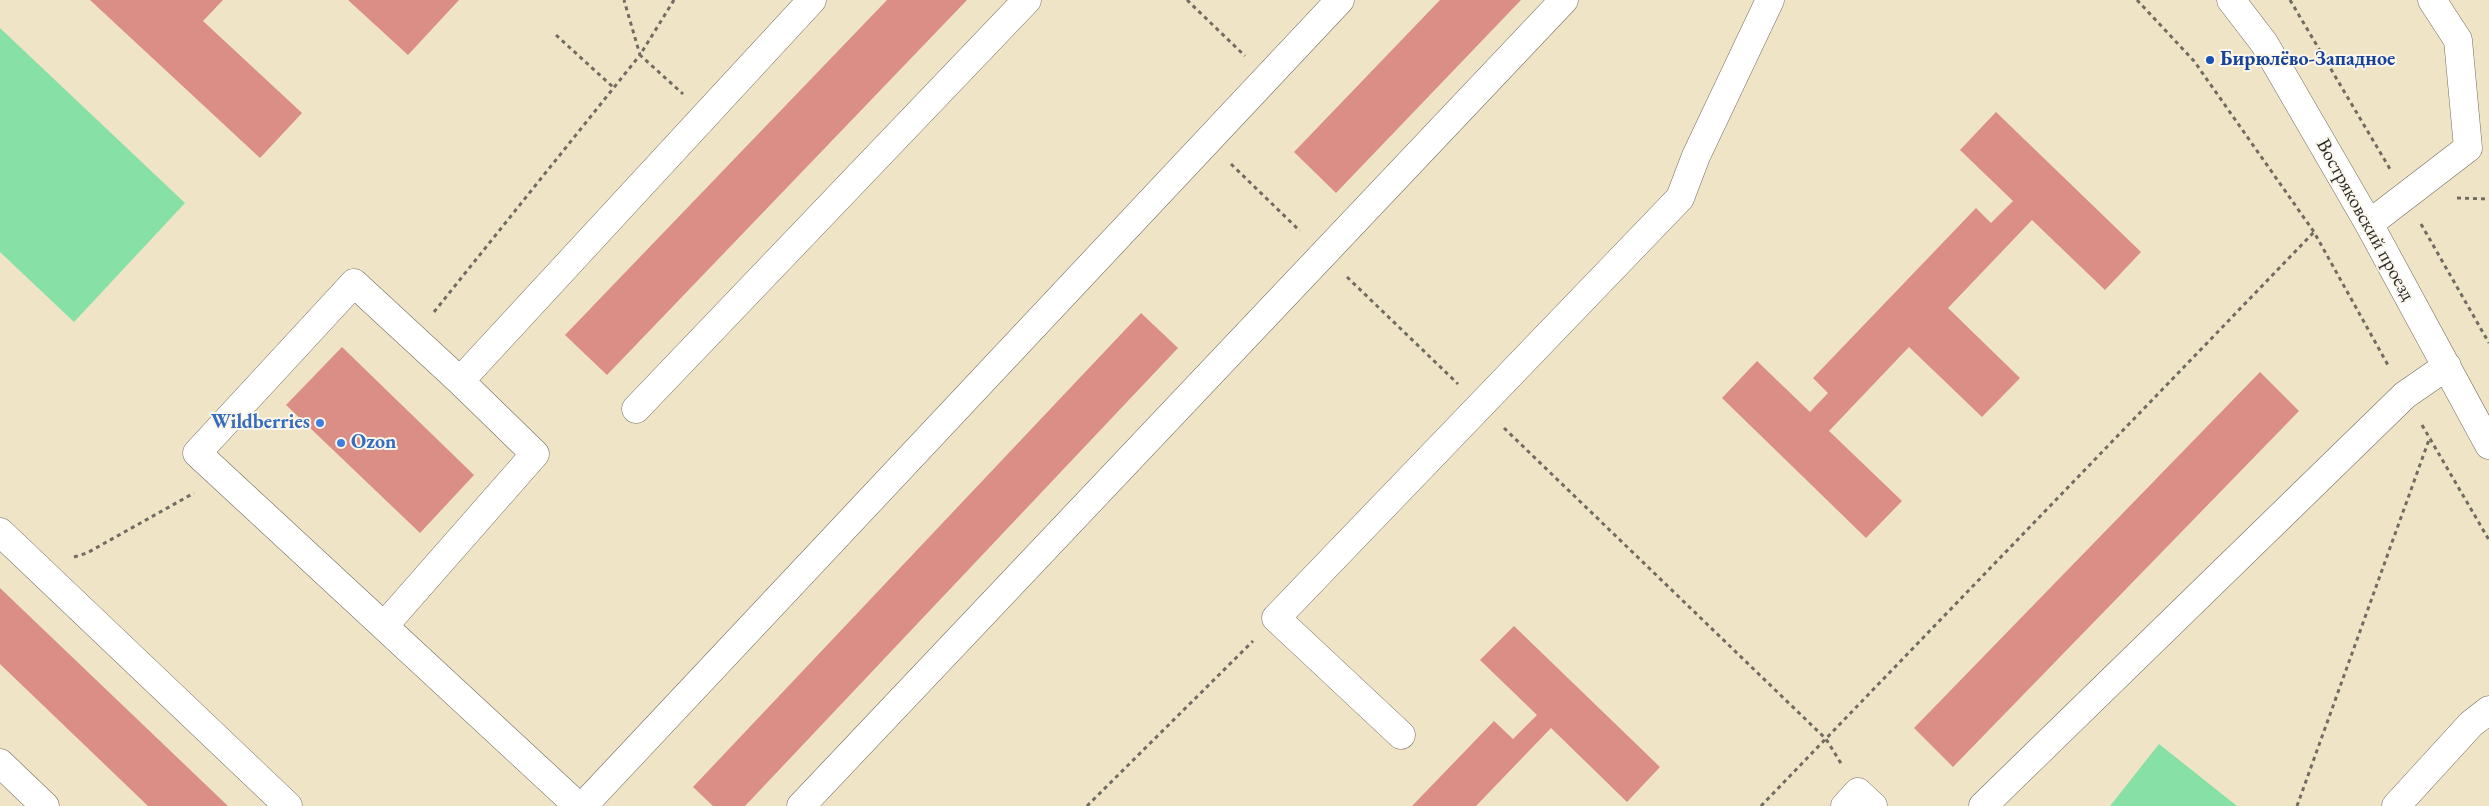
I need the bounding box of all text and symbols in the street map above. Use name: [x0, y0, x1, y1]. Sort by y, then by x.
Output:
place label: Бирюлёво-Западное: [2220, 48, 2395, 72]
marker: Бирюлёво-Западное: [2204, 54, 2216, 66]
street label: Востряковский проезд: [2310, 135, 2420, 305]
place label: Wildberries: [211, 411, 310, 435]
marker: Wildberries: [314, 417, 326, 429]
place label: Ozon: [351, 431, 396, 455]
marker: Ozon: [335, 437, 347, 449]

